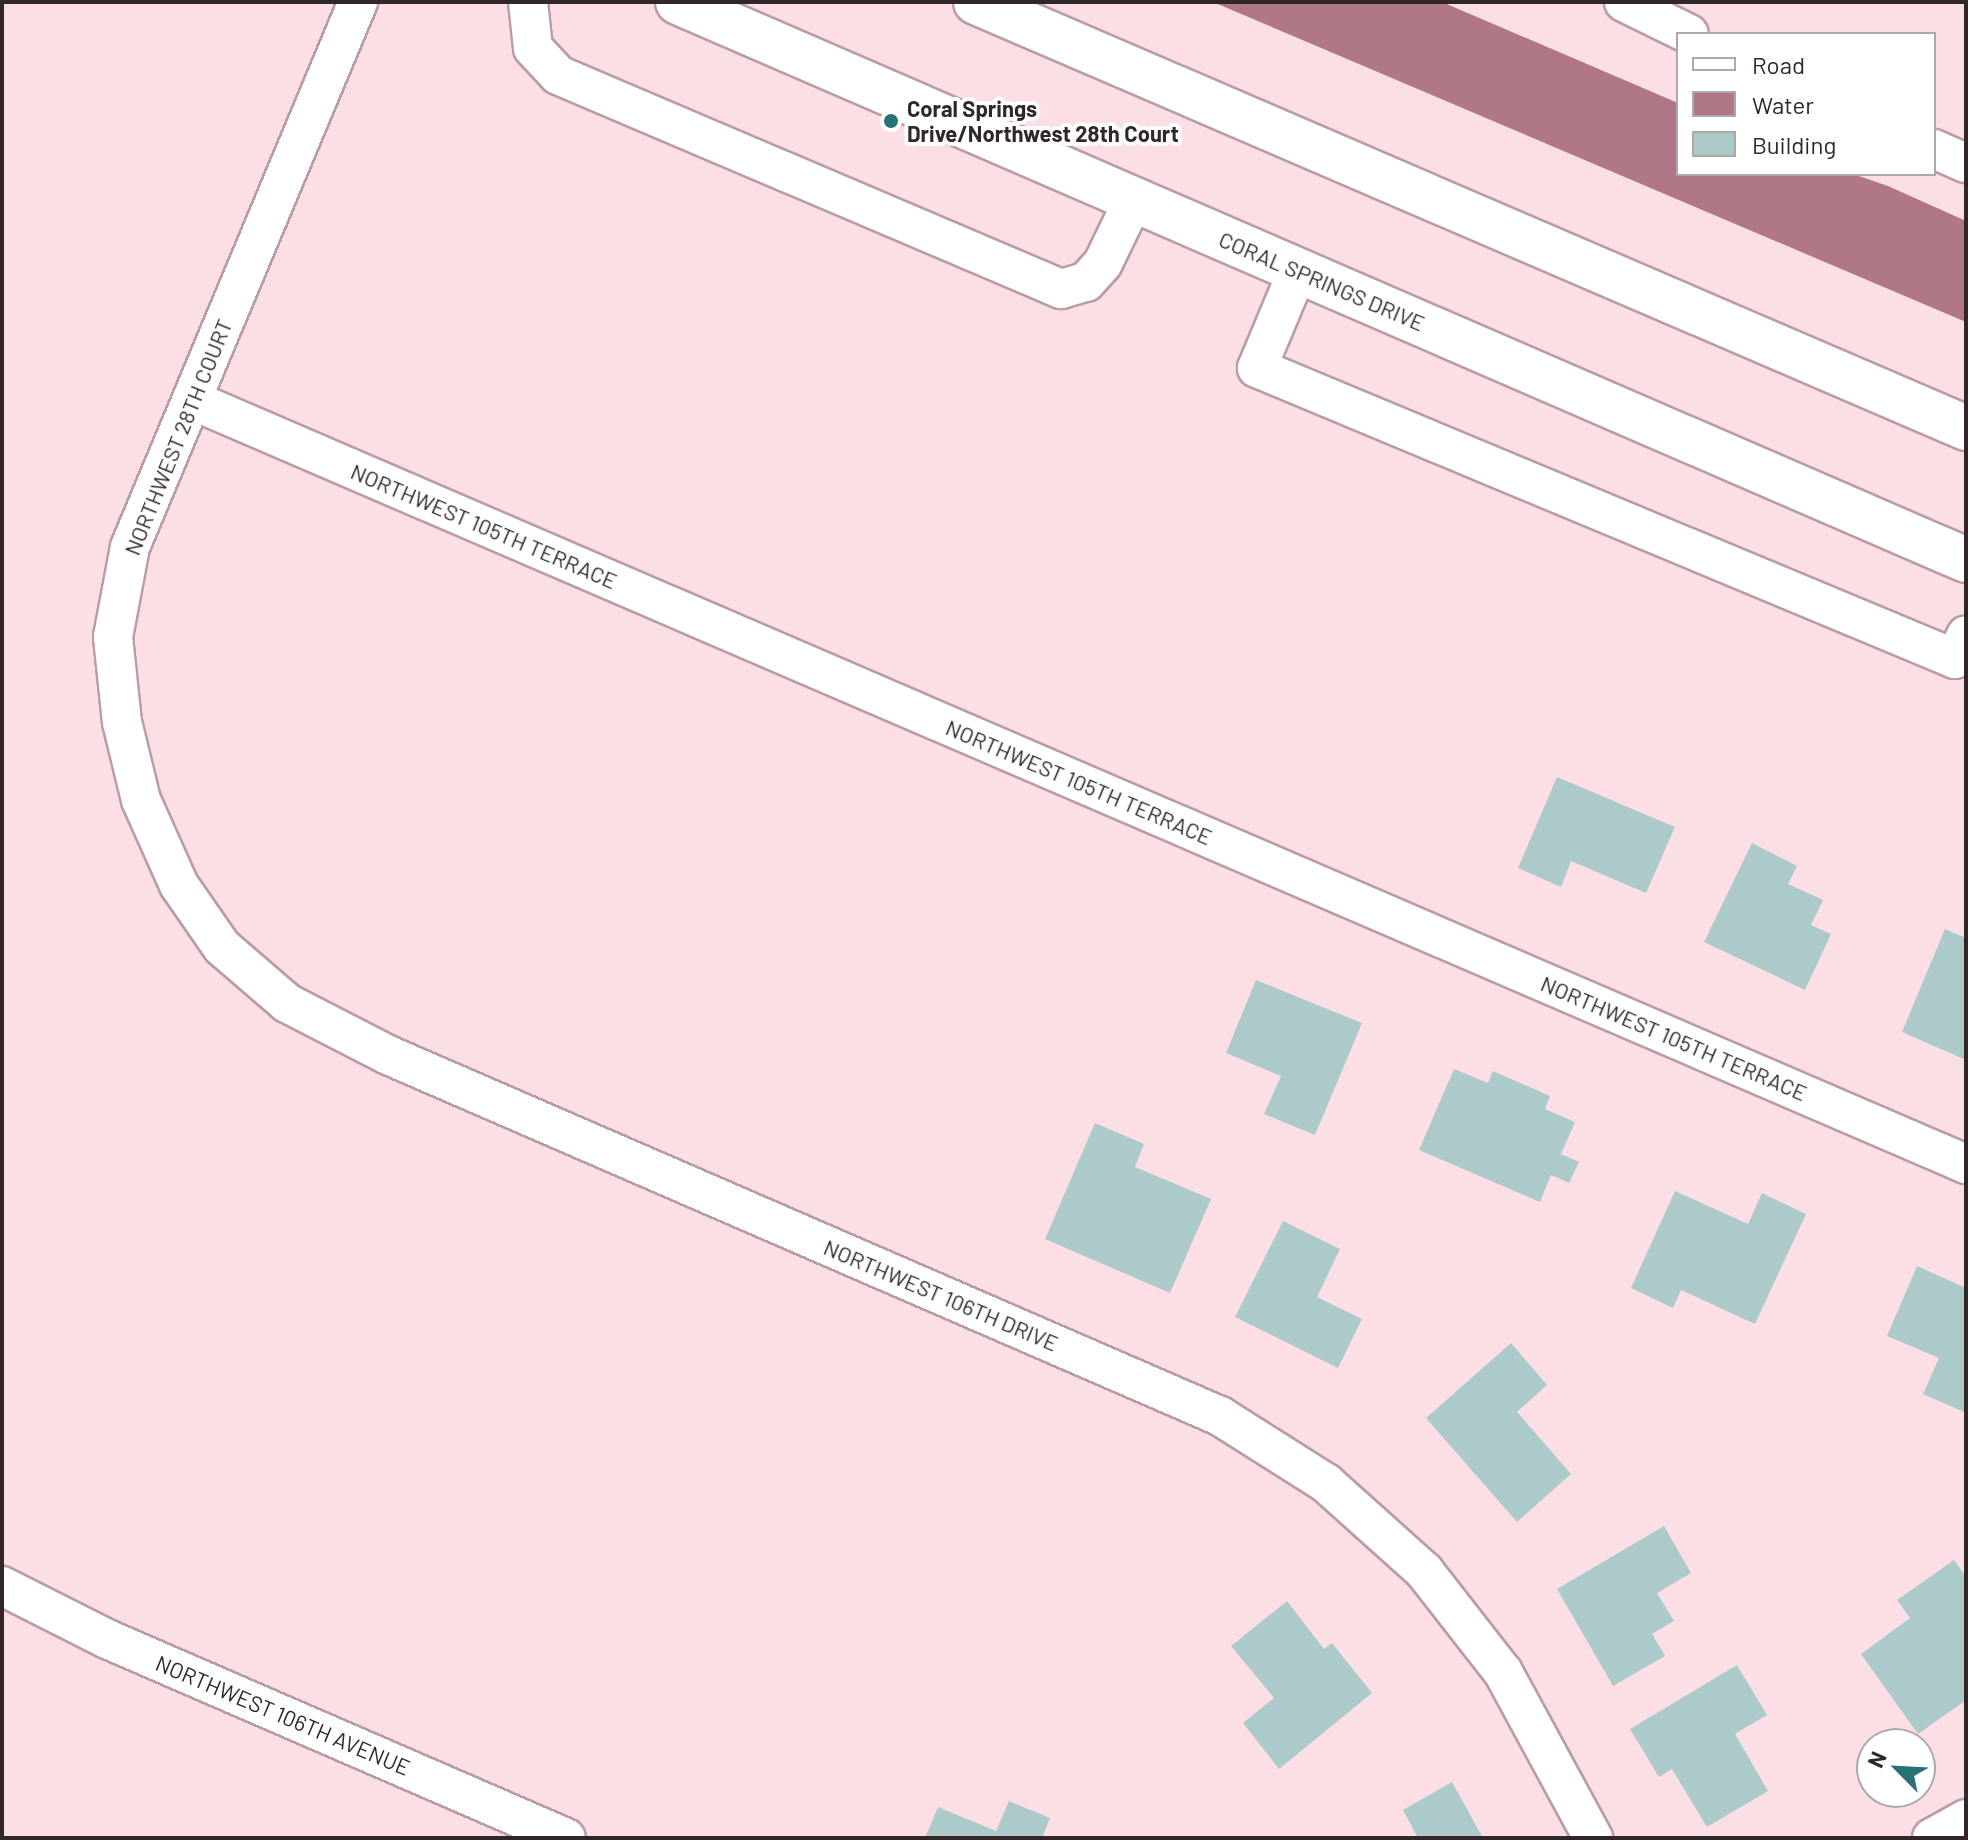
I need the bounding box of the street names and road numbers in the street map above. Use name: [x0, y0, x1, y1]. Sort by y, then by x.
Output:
street label: CORAL SPRINGS DRIVE: [1215, 226, 1429, 336]
street label: NORTHWEST 28TH COURT: [118, 315, 238, 559]
street label: NORTHWEST 105TH TERRACE: [347, 458, 621, 594]
street label: NORTHWEST 105TH TERRACE: [942, 714, 1216, 850]
street label: NORTHWEST 105TH TERRACE: [1537, 970, 1811, 1106]
street label: NORTHWEST 106TH DRIVE: [820, 1234, 1062, 1356]
street label: NORTHWEST 106TH AVENUE: [152, 1649, 414, 1781]

